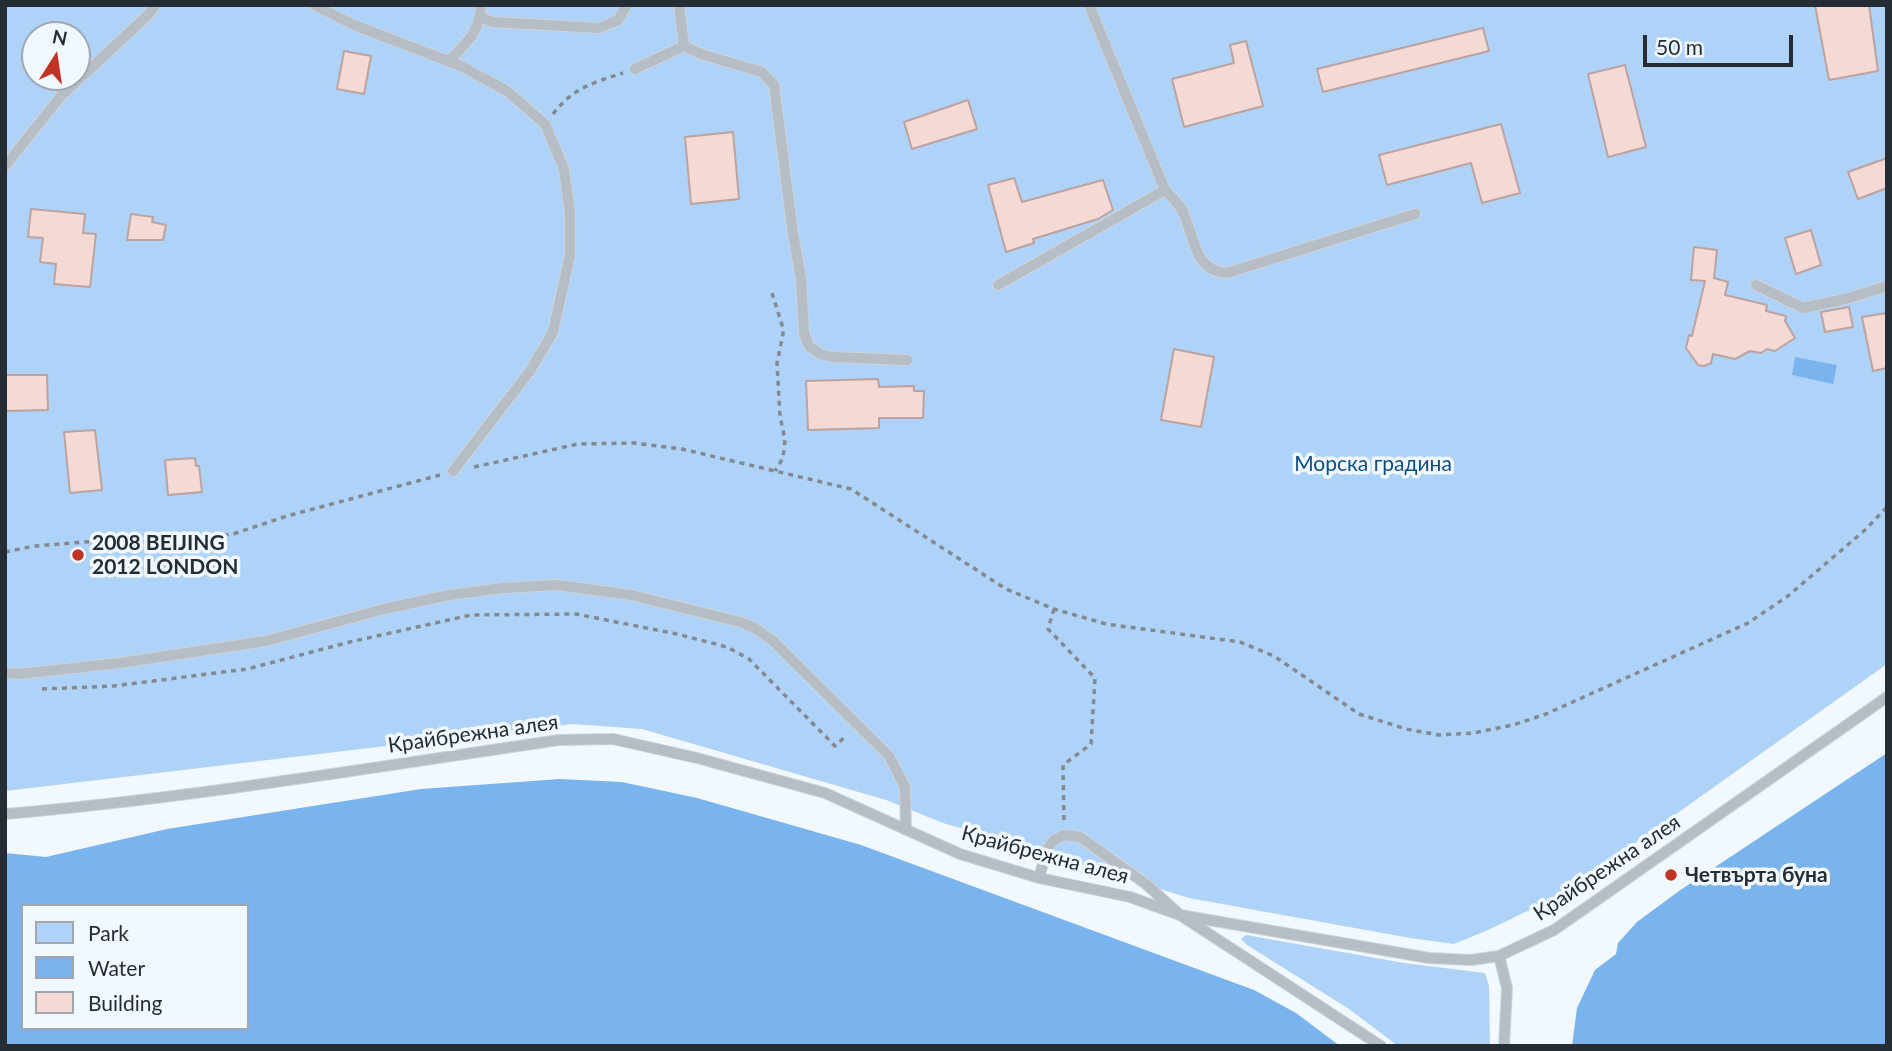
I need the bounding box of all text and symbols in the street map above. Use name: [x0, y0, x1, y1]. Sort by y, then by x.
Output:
north arrow: [21, 21, 91, 91]
scale bar: [1647, 21, 1798, 65]
text: N: [50, 24, 70, 50]
text: 50 m: [1656, 34, 1703, 59]
park label: Морска градина: [1294, 451, 1452, 477]
place label: 2008 BEIJING 2012 LONDON: [92, 530, 238, 580]
marker: 2008 BEIJING 2012 LONDON: [70, 547, 86, 563]
street label: Крайбрежна алея: [386, 710, 560, 758]
street label: Крайбрежна алея: [1529, 810, 1685, 926]
street label: Крайбрежна алея: [959, 821, 1131, 889]
place label: Четвърта буна: [1685, 862, 1828, 888]
marker: Четвърта буна: [1663, 867, 1679, 883]
legend: [21, 904, 248, 1030]
text: Park: [88, 920, 129, 945]
text: Water: [88, 955, 145, 980]
text: Building: [88, 990, 163, 1015]

